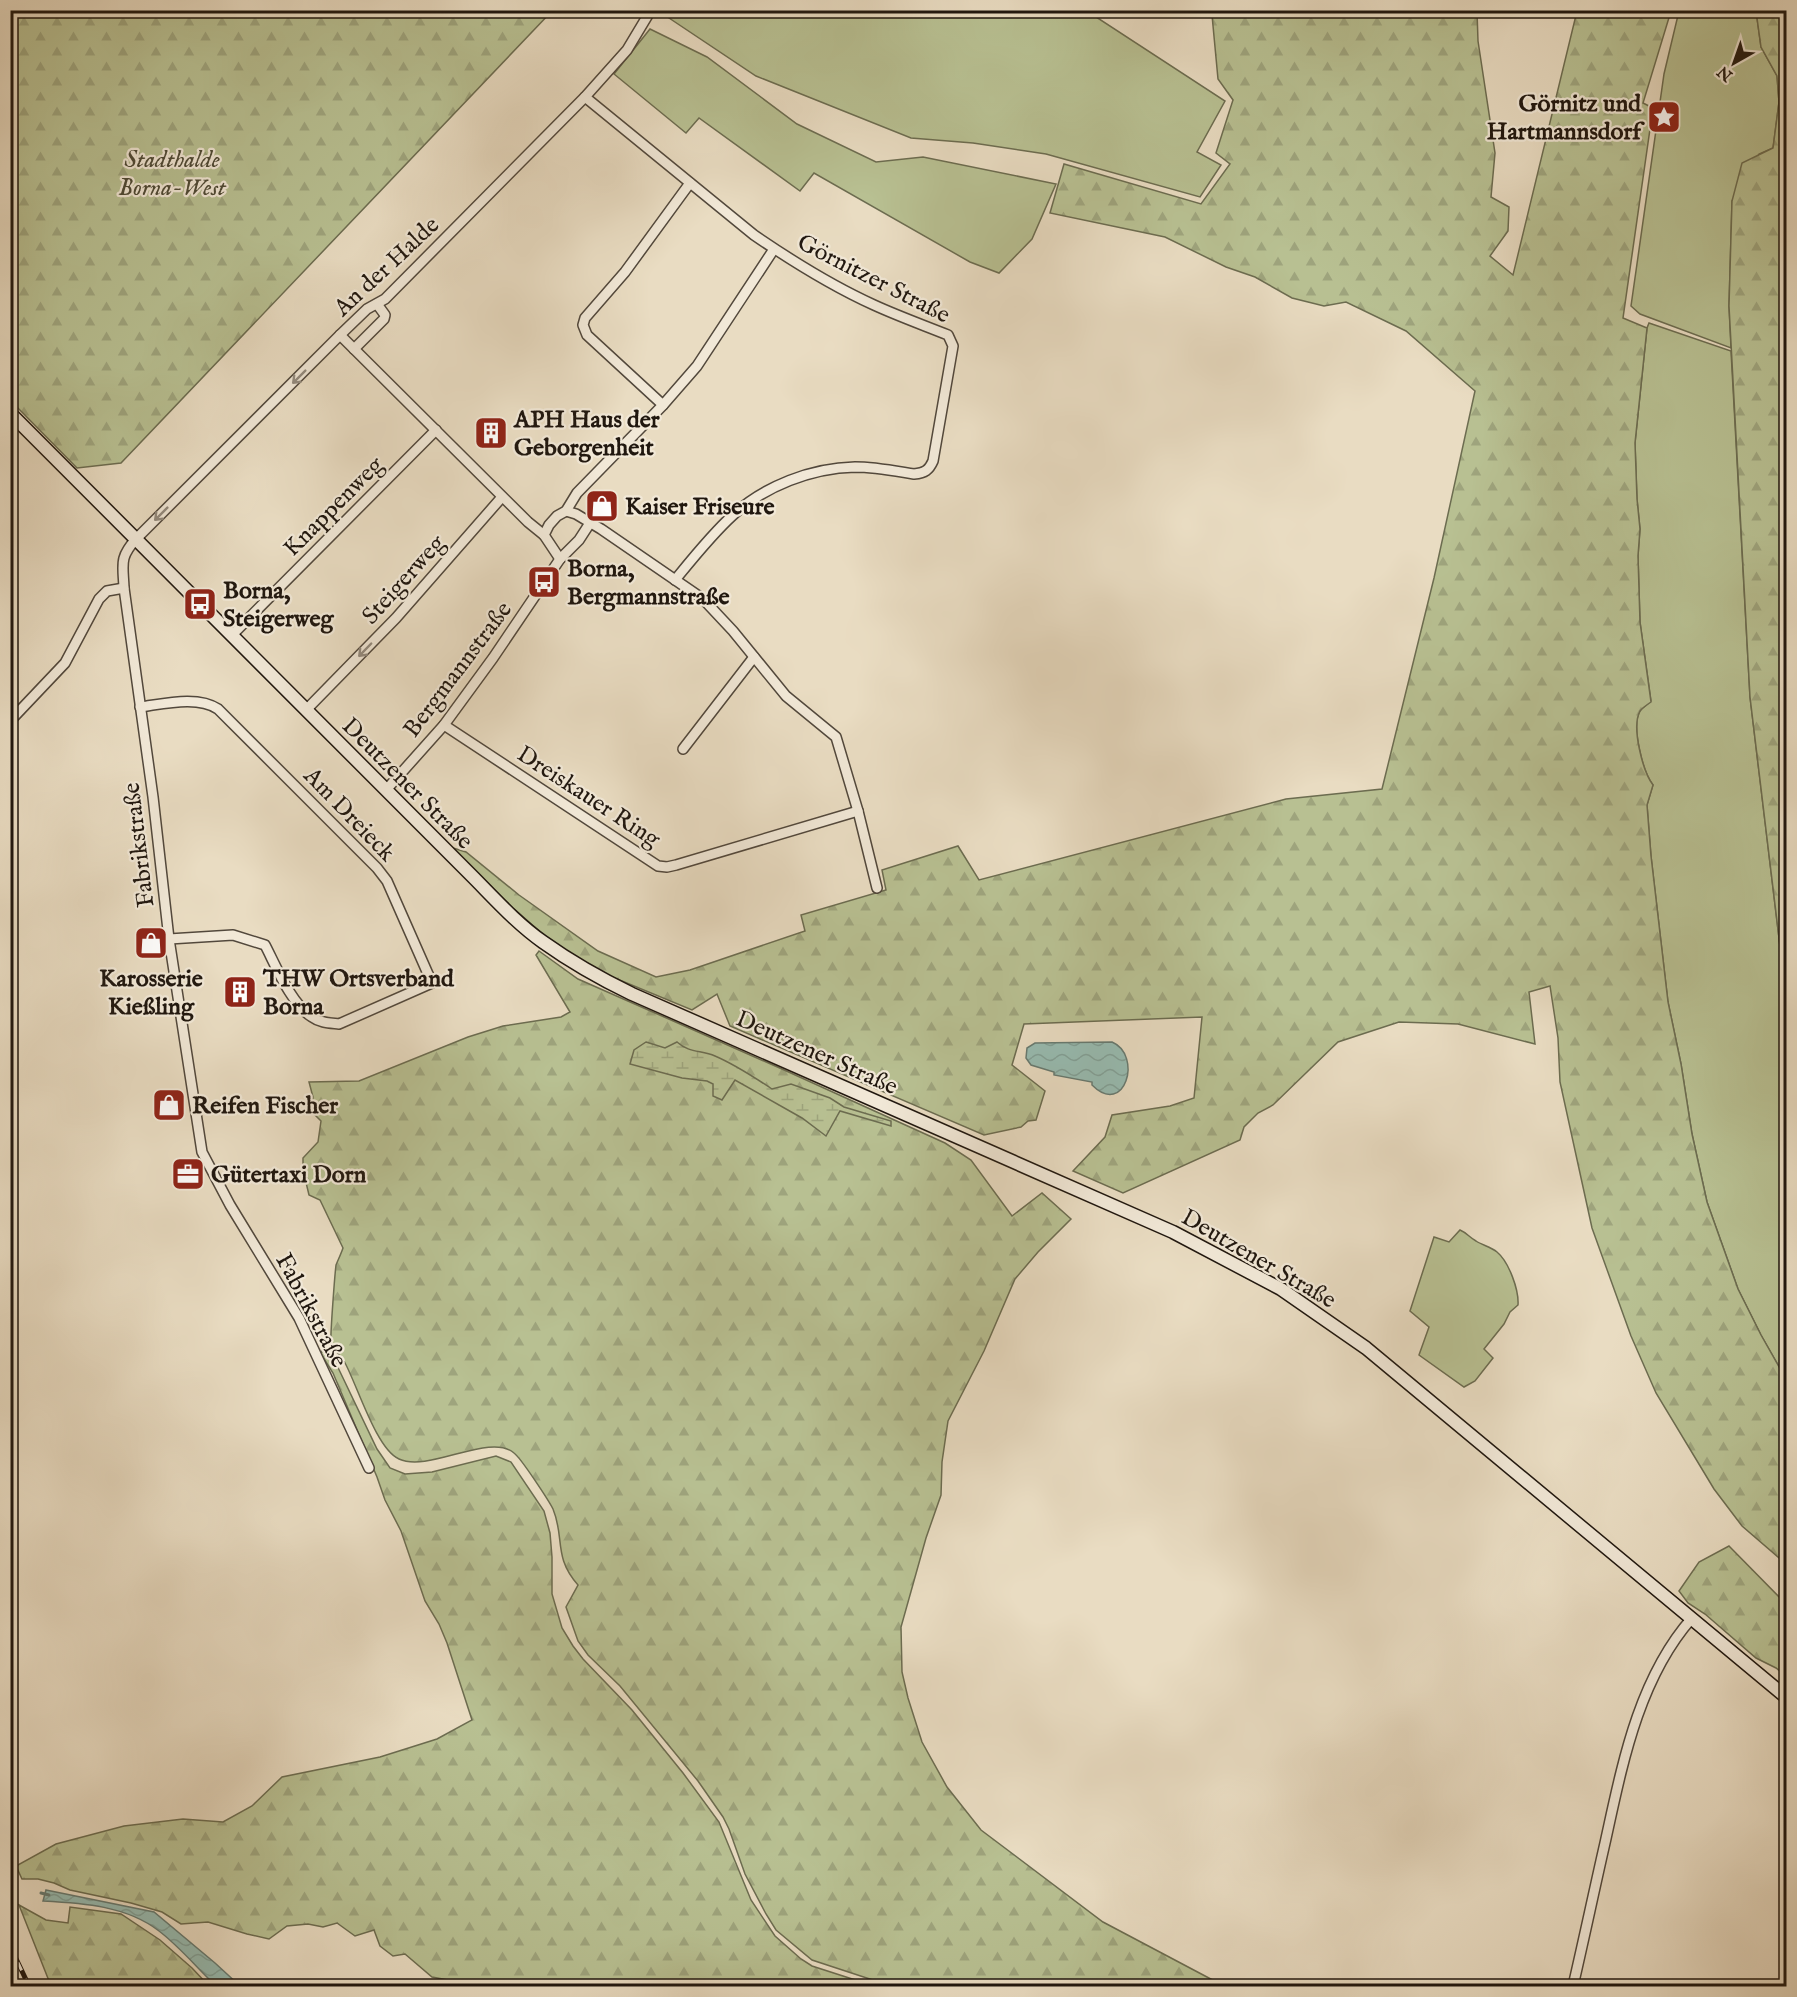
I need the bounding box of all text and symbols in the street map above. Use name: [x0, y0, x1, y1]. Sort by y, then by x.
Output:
north arrow: [1704, 33, 1764, 93]
text: N: [1714, 61, 1738, 86]
place label: Görnitz und Hartmannsdorf: [1487, 89, 1645, 148]
place icon: Görnitz und Hartmannsdorf: [1646, 99, 1682, 135]
park label: Stadthalde Borna-West: [118, 145, 227, 204]
street label: An der Halde: [327, 210, 446, 325]
street label: Görnitzer Straße: [792, 228, 955, 331]
one-way arrow: [291, 369, 306, 384]
place label: APH Haus der Geborgenheit: [513, 405, 660, 464]
building icon: APH Haus der Geborgenheit: [473, 415, 509, 451]
street label: Knappenweg: [277, 450, 392, 564]
shop icon: Kaiser Friseure: [584, 488, 620, 524]
place label: Kaiser Friseure: [625, 492, 775, 523]
one-way arrow: [153, 507, 168, 522]
street label: Steigerweg: [356, 528, 453, 631]
place label: Borna, Bergmannstraße: [567, 554, 729, 613]
bus stop icon: Borna, Bergmannstraße: [526, 564, 562, 600]
place label: Borna, Steigerweg: [223, 576, 335, 635]
bus stop icon: Borna, Steigerweg: [182, 586, 218, 622]
street label: Bergmannstraße: [397, 596, 519, 744]
one-way arrow: [357, 642, 372, 657]
street label: Deutzener Straße: [334, 712, 479, 857]
street label: Dreiskauer Ring: [511, 739, 667, 856]
street label: Am Dreieck: [296, 761, 402, 869]
street label: Fabrikstraße: [116, 781, 163, 909]
shop icon: Karosserie Kießling: [133, 925, 169, 961]
place label: Karosserie Kießling: [99, 964, 203, 1023]
place label: THW Ortsverband Borna: [262, 964, 455, 1023]
building icon: THW Ortsverband Borna: [222, 974, 258, 1010]
street label: Deutzener Straße: [731, 1004, 902, 1103]
shop icon: Reifen Fischer: [151, 1087, 187, 1123]
place label: Reifen Fischer: [192, 1091, 338, 1122]
office icon: Gütertaxi Dorn: [170, 1156, 206, 1192]
place label: Gütertaxi Dorn: [211, 1160, 366, 1191]
street label: Deutzener Straße: [1175, 1202, 1341, 1316]
street label: Fabrikstraße: [268, 1248, 354, 1373]

